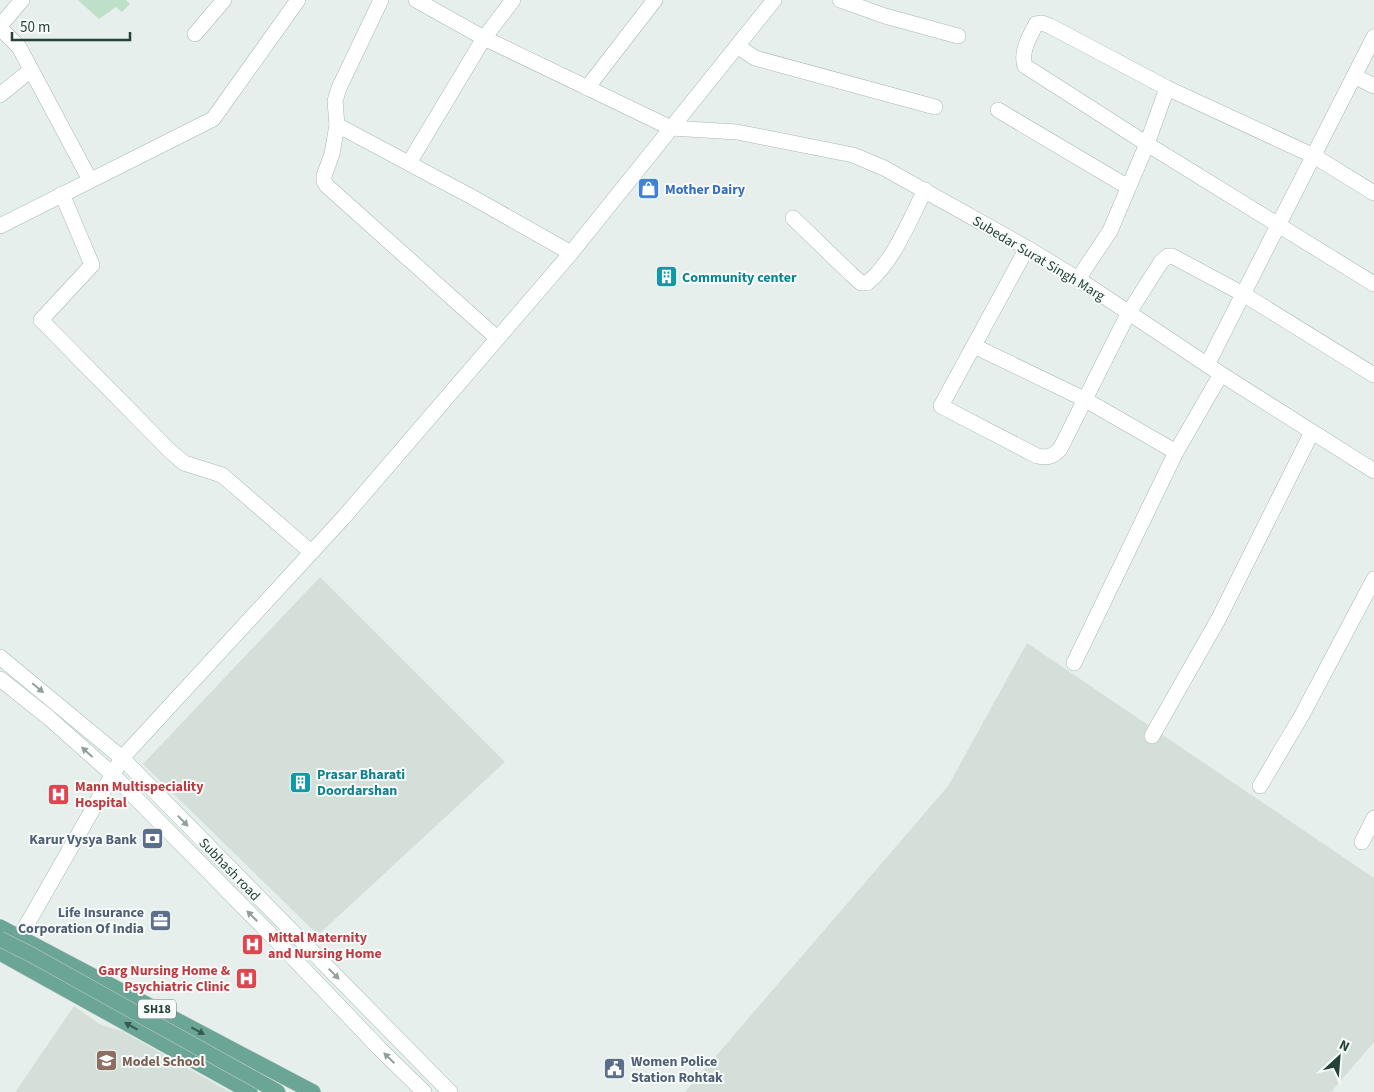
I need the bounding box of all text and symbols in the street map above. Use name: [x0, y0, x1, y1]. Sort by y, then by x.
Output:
scale bar: [12, 10, 130, 42]
text: 50 m: [20, 17, 50, 38]
shop icon: Mother Dairy: [637, 177, 661, 201]
place label: Mother Dairy: [665, 180, 746, 200]
street label: Subedar Surat Singh Marg: [968, 211, 1108, 306]
building icon: Community center: [654, 265, 678, 289]
place label: Community center: [682, 268, 797, 288]
one-way arrow: [31, 683, 44, 694]
one-way arrow: [82, 746, 94, 758]
place label: Prasar Bharati Doordarshan: [317, 765, 405, 801]
building icon: Prasar Bharati Doordarshan: [289, 770, 313, 794]
place label: Mann Multispeciality Hospital: [75, 777, 204, 813]
hospital icon: Mann Multispeciality Hospital: [47, 782, 71, 806]
one-way arrow: [177, 815, 189, 827]
bank icon: Karur Vysya Bank: [141, 827, 165, 851]
place label: Karur Vysya Bank: [29, 830, 137, 850]
street label: Subhash road: [194, 834, 265, 906]
place label: Life Insurance Corporation Of India: [18, 903, 144, 939]
office icon: Life Insurance Corporation Of India: [148, 908, 172, 932]
one-way arrow: [246, 910, 258, 922]
place label: Mittal Maternity and Nursing Home: [268, 928, 382, 964]
hospital icon: Mittal Maternity and Nursing Home: [240, 933, 264, 957]
place label: Garg Nursing Home & Psychiatric Clinic: [98, 961, 231, 997]
hospital icon: Garg Nursing Home & Psychiatric Clinic: [234, 966, 258, 990]
one-way arrow: [328, 968, 340, 980]
road number: SH18: [138, 1000, 176, 1019]
one-way arrow: [124, 1021, 137, 1030]
one-way arrow: [191, 1027, 205, 1035]
north arrow: [1314, 1032, 1364, 1082]
text: N: [1336, 1035, 1353, 1057]
school or university icon: Model School: [94, 1049, 118, 1073]
place label: Model School: [122, 1052, 204, 1072]
one-way arrow: [383, 1052, 395, 1064]
place label: Women Police Station Rohtak: [631, 1052, 723, 1088]
public building icon: Women Police Station Rohtak: [603, 1057, 627, 1081]

